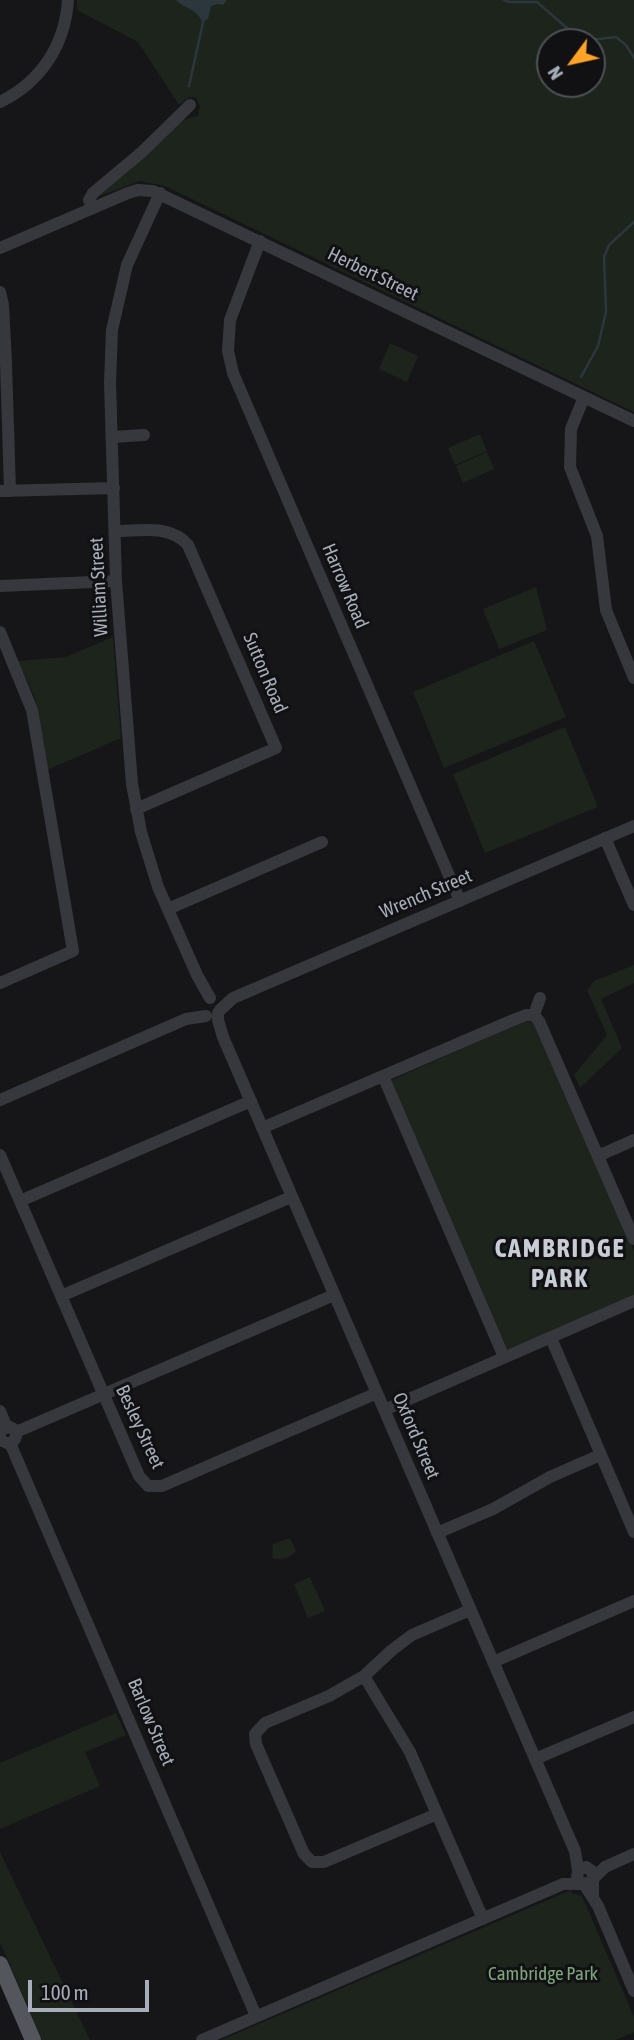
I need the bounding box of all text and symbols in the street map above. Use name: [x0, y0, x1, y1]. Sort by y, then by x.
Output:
north arrow: [536, 28, 606, 98]
text: N: [543, 63, 567, 84]
street label: Herbert Street: [324, 242, 422, 306]
street label: William Street: [85, 537, 113, 637]
street label: Harrow Road: [317, 540, 373, 632]
street label: Sutton Road: [238, 629, 292, 717]
street label: Wrench Street: [377, 864, 475, 924]
district label: CAMBRIDGE PARK: [496, 1233, 624, 1294]
street label: Besley Street: [111, 1382, 169, 1472]
street label: Oxford Street: [388, 1389, 444, 1483]
street label: Barlow Street: [122, 1675, 180, 1769]
park label: Cambridge Park: [488, 1963, 598, 1985]
scale bar: [32, 1966, 152, 2010]
text: 100 m: [41, 1980, 89, 2004]

